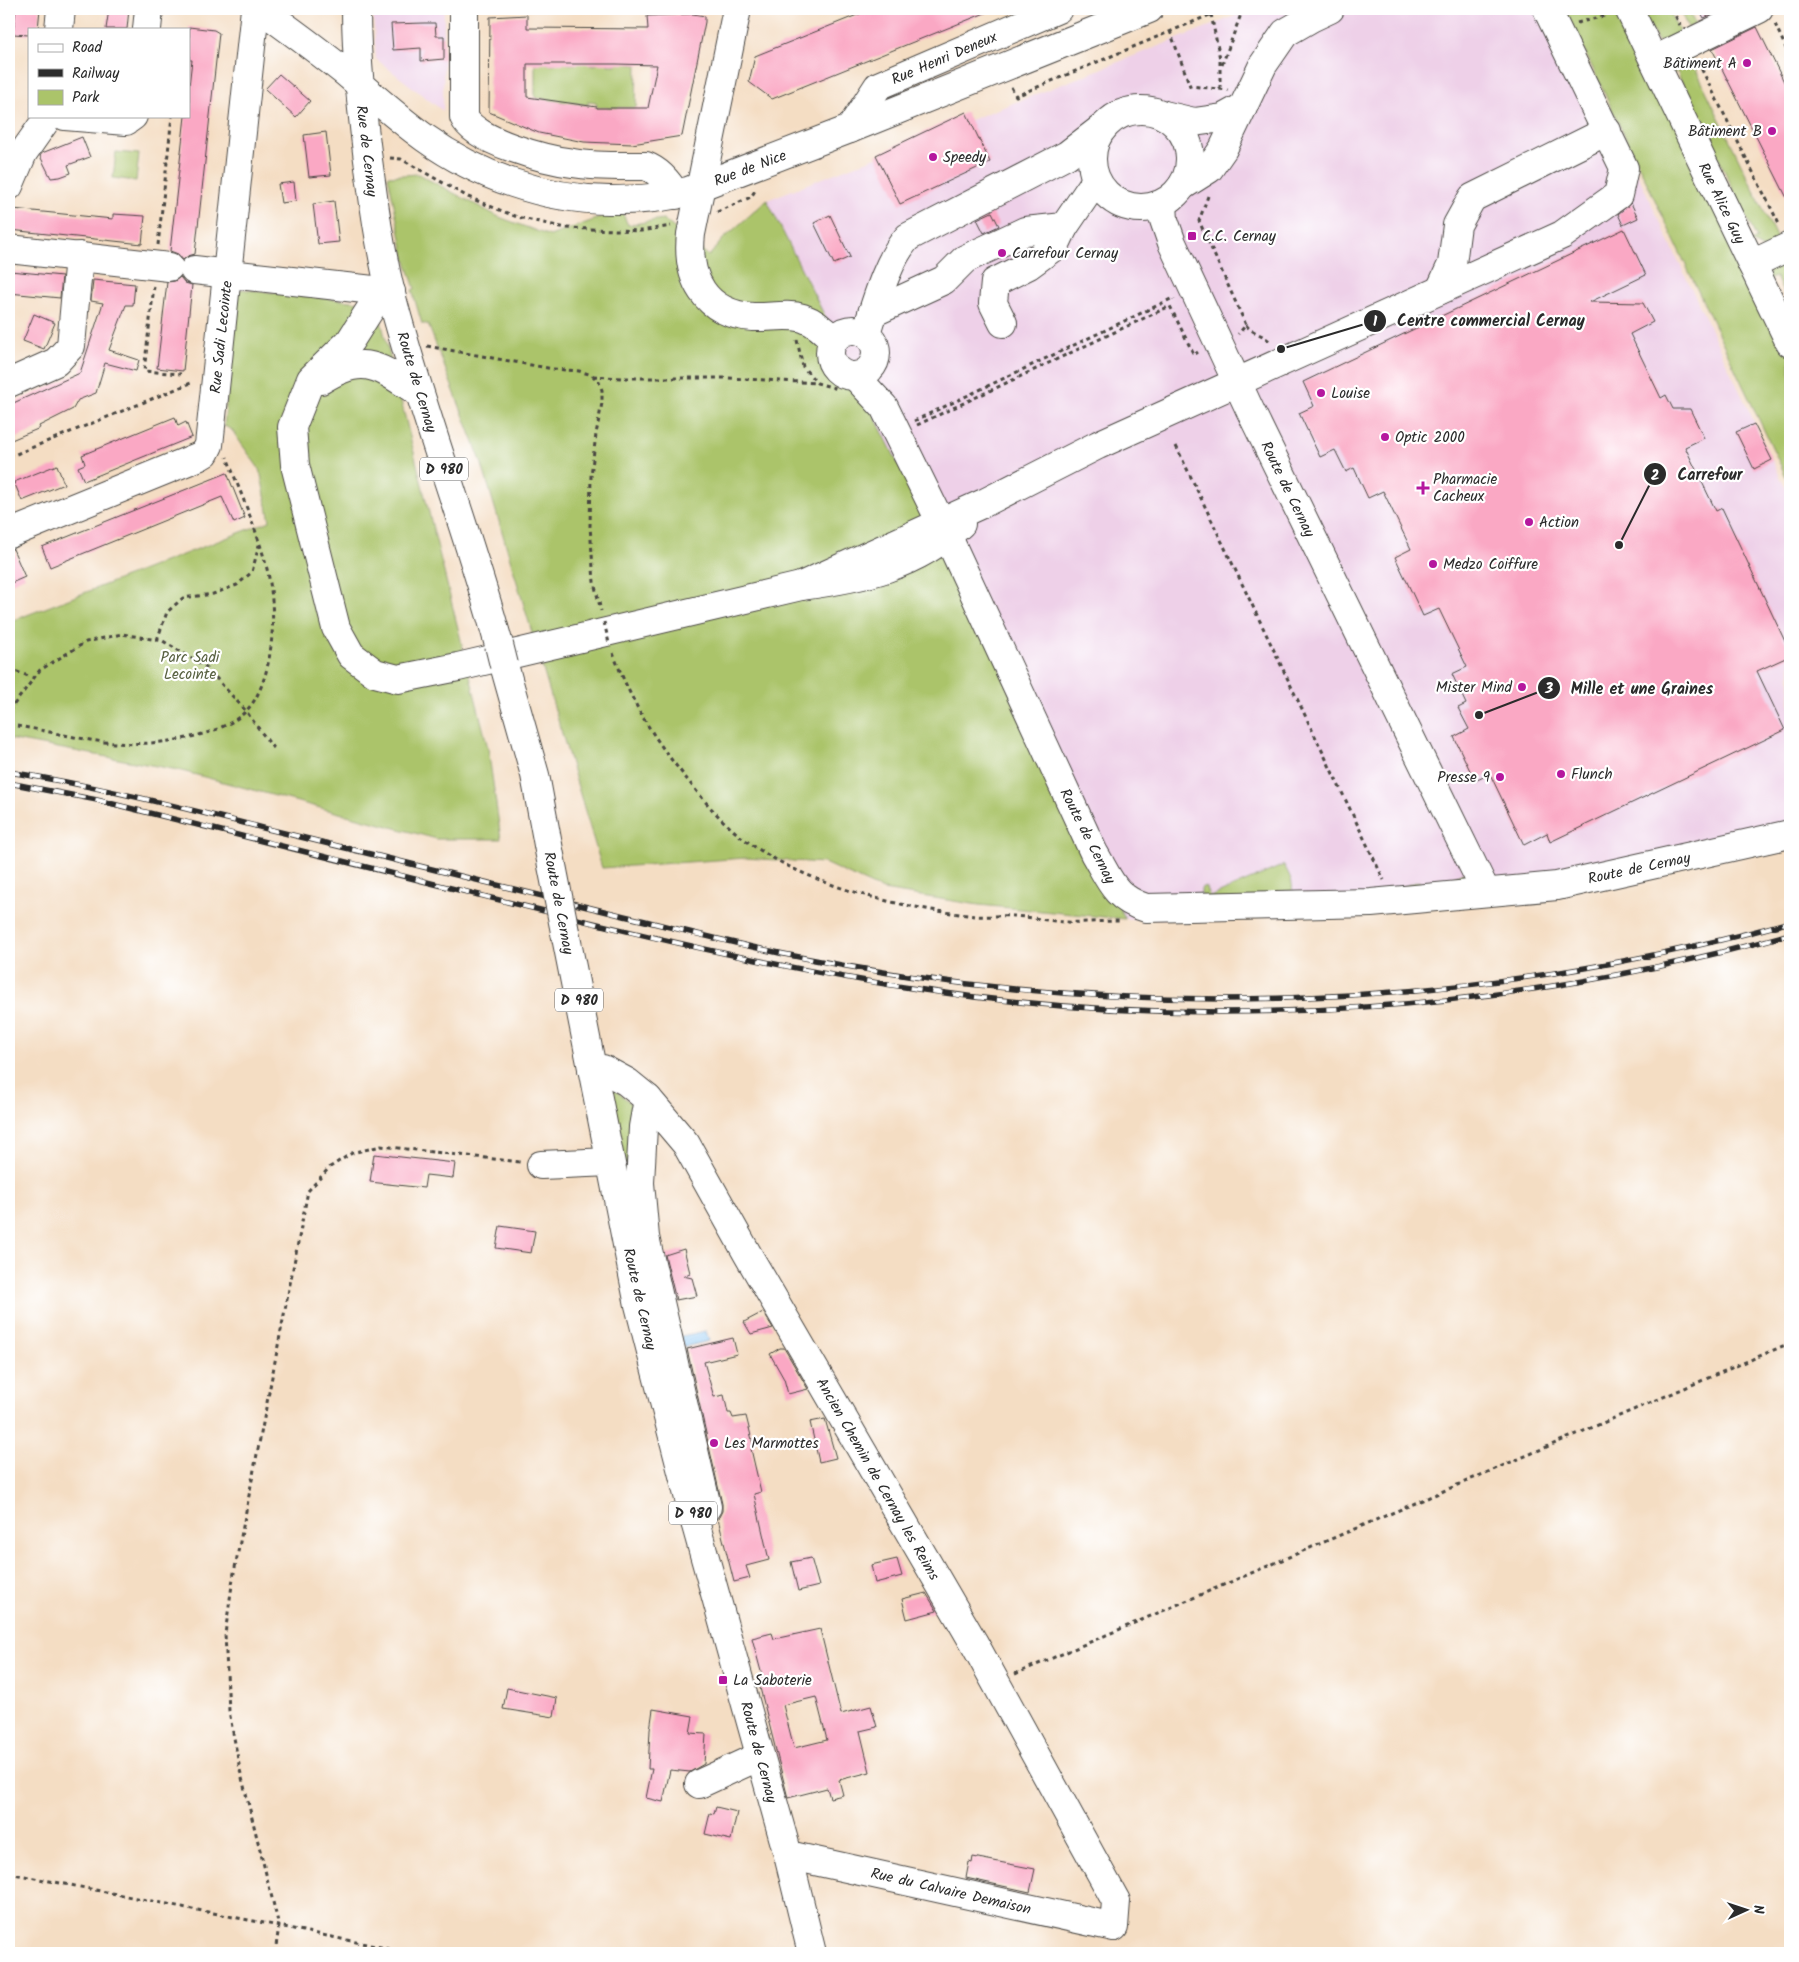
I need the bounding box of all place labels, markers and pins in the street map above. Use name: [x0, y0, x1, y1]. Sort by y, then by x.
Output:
place label: Bâtiment A: [1663, 52, 1737, 76]
marker: Bâtiment A: [1741, 57, 1753, 69]
place label: Bâtiment B: [1688, 120, 1762, 144]
marker: Bâtiment B: [1766, 125, 1778, 137]
place label: Speedy: [943, 146, 987, 170]
marker: Speedy: [927, 151, 939, 163]
place label: C.C. Cernay: [1202, 225, 1277, 249]
marker: C.C. Cernay: [1186, 230, 1198, 242]
place label: Carrefour Cernay: [1012, 242, 1119, 266]
marker: Carrefour Cernay: [996, 247, 1008, 259]
callout: Centre commercial Cernay: [1362, 305, 1595, 336]
place label: Louise: [1331, 382, 1370, 406]
marker: Louise: [1315, 387, 1327, 399]
place label: Optic 2000: [1395, 426, 1465, 450]
marker: Optic 2000: [1379, 431, 1391, 443]
callout: Carrefour: [1642, 459, 1753, 490]
place label: Pharmacie Cacheux: [1433, 468, 1497, 509]
marker: Pharmacie Cacheux: [1417, 482, 1429, 494]
place label: Action: [1539, 511, 1579, 535]
marker: Action: [1523, 516, 1535, 528]
place label: Medzo Coiffure: [1443, 553, 1538, 577]
marker: Medzo Coiffure: [1427, 558, 1439, 570]
callout: Mille et une Graines: [1536, 673, 1724, 704]
place label: Mister Mind: [1436, 676, 1513, 700]
marker: Mister Mind: [1516, 681, 1528, 693]
place label: Flunch: [1571, 763, 1612, 787]
place label: Presse 9: [1437, 766, 1491, 790]
marker: Flunch: [1555, 768, 1567, 780]
marker: Presse 9: [1494, 771, 1506, 783]
place label: Les Marmottes: [724, 1432, 819, 1456]
marker: Les Marmottes: [708, 1437, 720, 1449]
place label: La Saboterie: [733, 1669, 812, 1693]
marker: La Saboterie: [717, 1674, 729, 1686]

